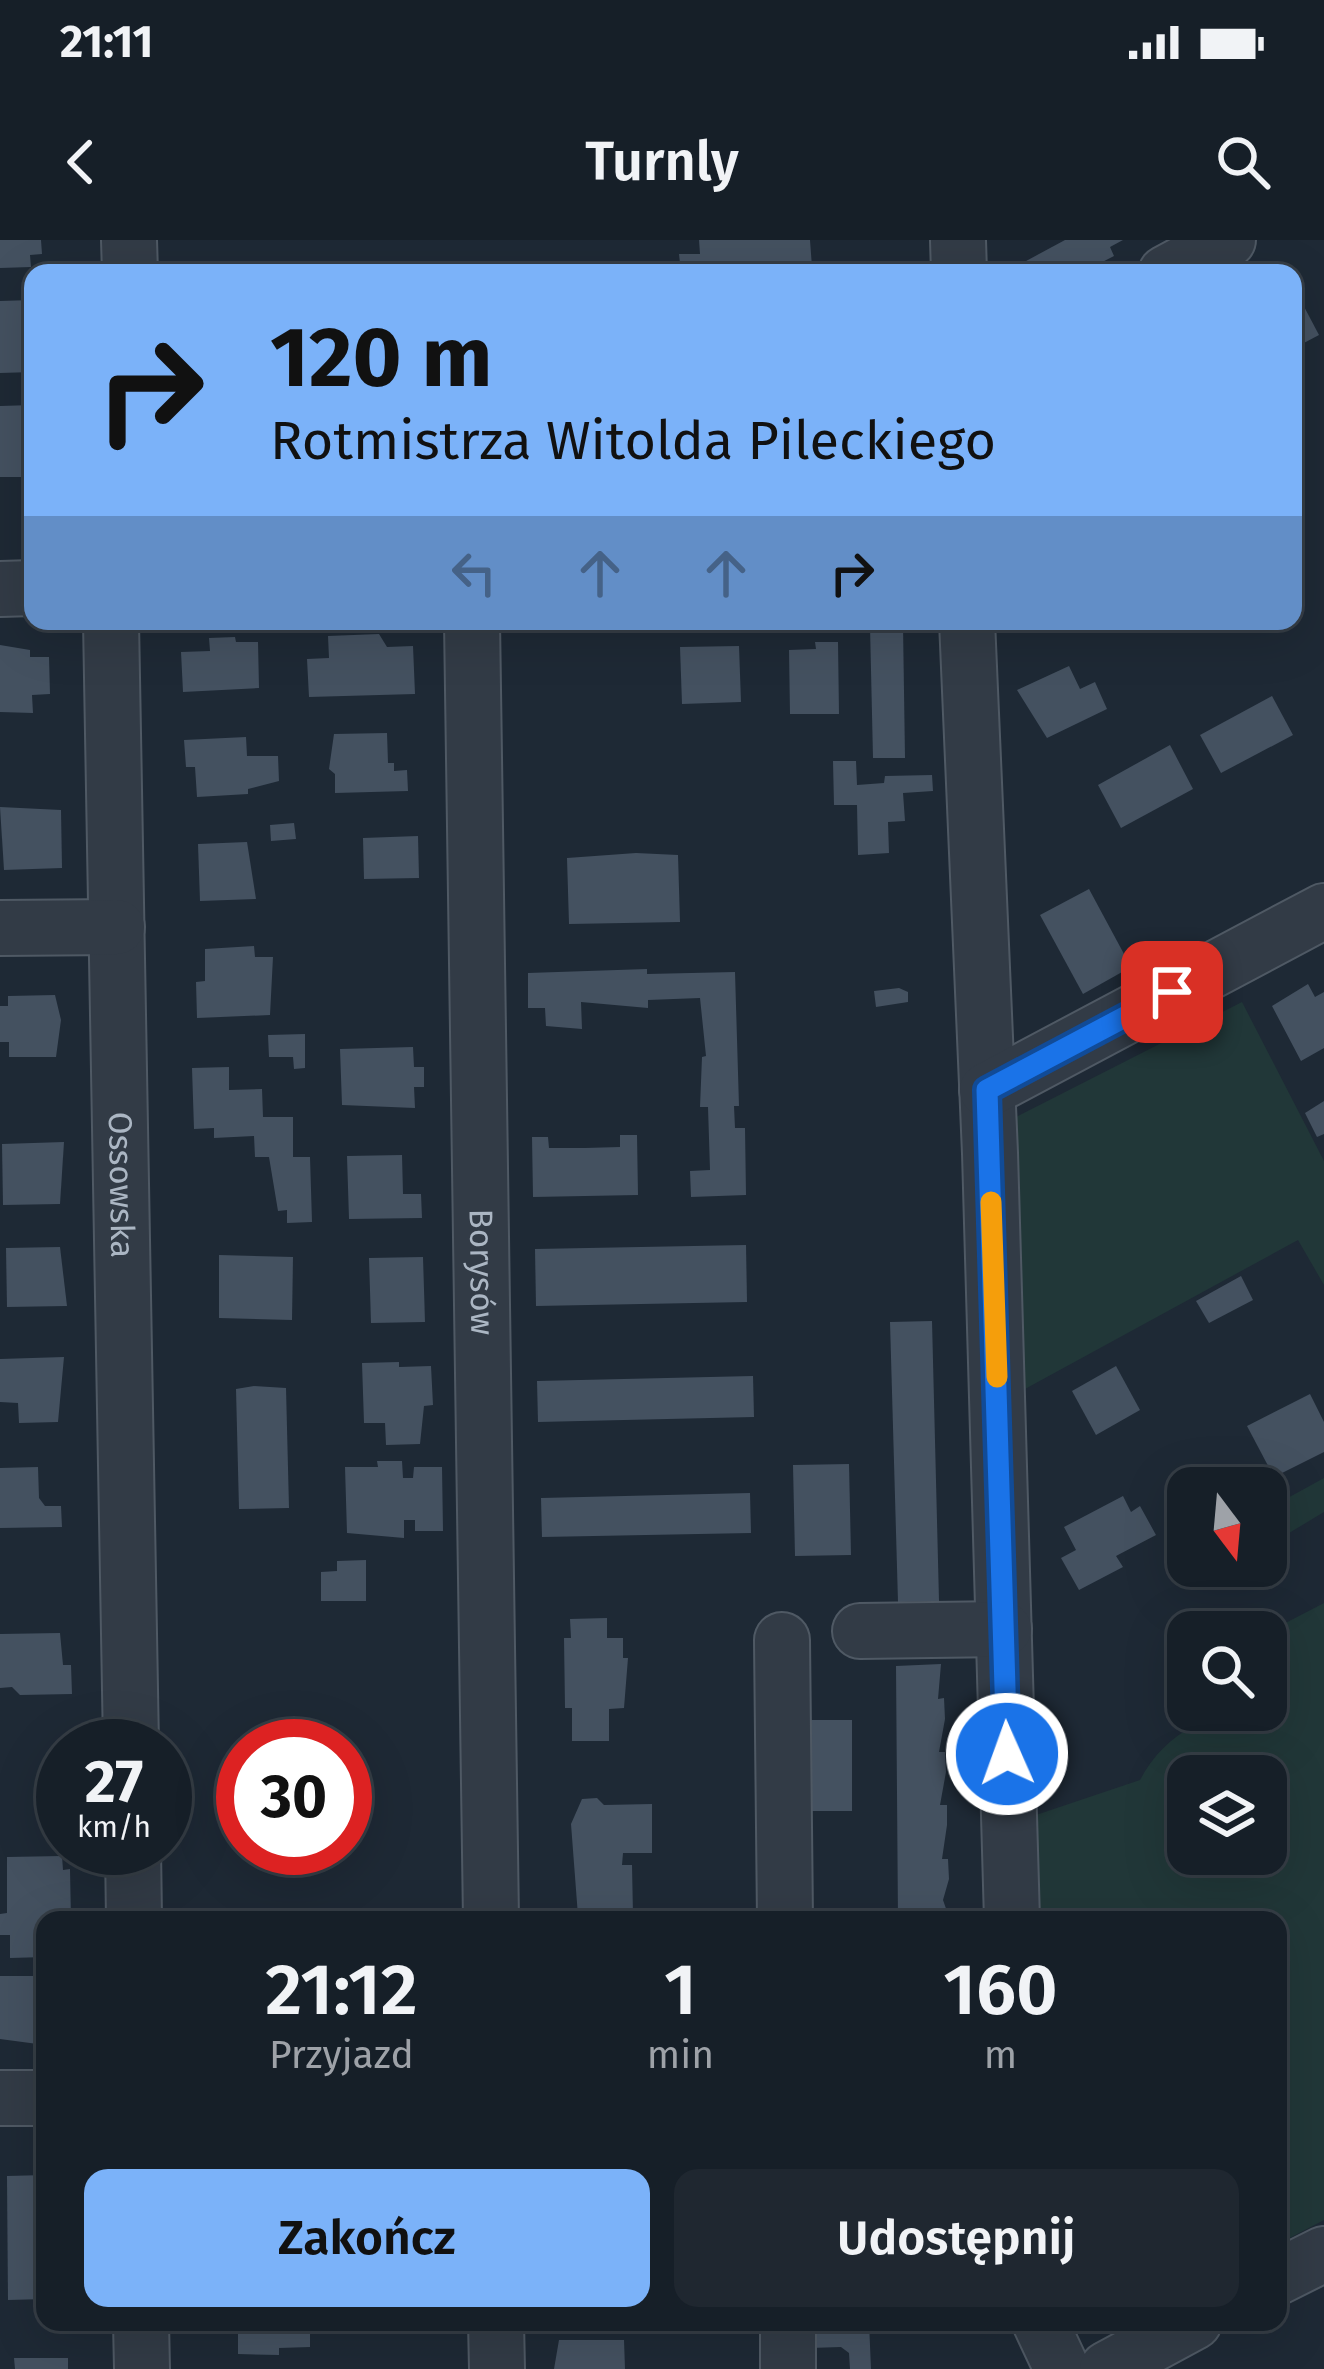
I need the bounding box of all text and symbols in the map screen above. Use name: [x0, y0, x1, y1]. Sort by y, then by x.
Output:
text: 21:11: [60, 15, 153, 69]
icon: back: [48, 129, 114, 195]
icon: search: [1210, 129, 1276, 195]
text: Turnly: [585, 130, 739, 194]
text: 120 m: [270, 307, 492, 408]
icon: right: [72, 312, 228, 468]
text: Rotmistrza Witolda Pileckiego: [270, 409, 996, 473]
icon: left: [441, 540, 507, 606]
icon: ahead: [567, 540, 633, 606]
icon: ahead: [693, 540, 759, 606]
icon: right: [819, 540, 885, 606]
pin: [1121, 941, 1223, 1043]
icon: arrive: [1139, 959, 1205, 1025]
street label: Ossowska: [100, 1112, 142, 1258]
street label: Borysów: [461, 1208, 502, 1335]
north arrow: [1167, 1467, 1287, 1587]
map controls: [1167, 1467, 1287, 1875]
button: search: [1167, 1611, 1287, 1731]
position arrow: [944, 1691, 1070, 1817]
speed limit sign: 30: [216, 1719, 372, 1875]
text: 27: [85, 1746, 143, 1818]
button: layers: [1167, 1755, 1287, 1875]
text: km/h: [77, 1809, 151, 1845]
text: 21:12: [265, 1947, 418, 2033]
text: 1: [664, 1947, 697, 2033]
text: 160: [943, 1947, 1058, 2033]
text: Przyjazd: [269, 2032, 414, 2078]
text: min: [647, 2032, 714, 2078]
text: m: [984, 2032, 1017, 2078]
button: Zakończ: [84, 2169, 650, 2307]
button: Udostępnij: [674, 2169, 1239, 2307]

